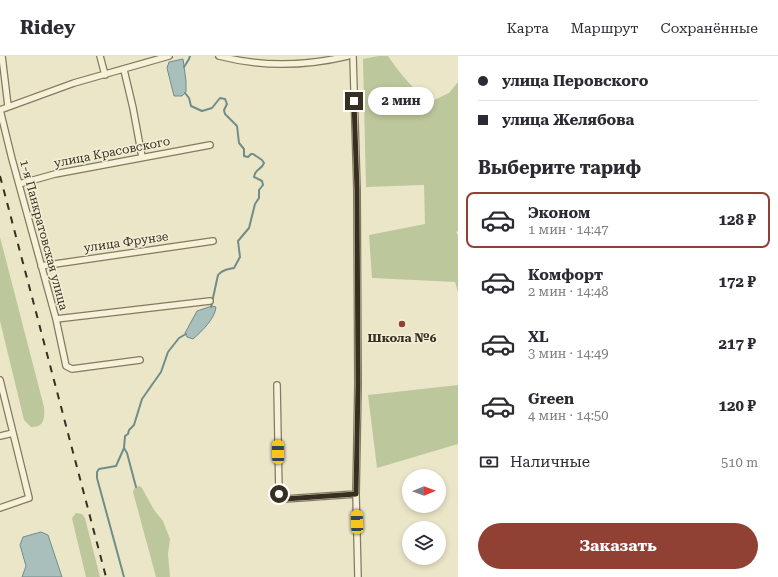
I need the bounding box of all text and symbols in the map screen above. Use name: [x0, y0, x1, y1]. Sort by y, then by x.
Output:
text: Ridey: [20, 16, 75, 39]
text: Карта: [507, 20, 549, 36]
text: Маршрут: [571, 20, 639, 36]
text: Сохранённые: [661, 20, 758, 36]
text: улица Перовского: [502, 72, 648, 90]
callout: 2 мин: [368, 87, 434, 115]
route end: [345, 92, 363, 110]
text: 2 мин: [382, 93, 420, 108]
text: улица Желябова: [502, 111, 634, 129]
street label: улица Красовского: [53, 134, 171, 170]
text: Выберите тариф: [478, 157, 641, 178]
street label: 1-я Панкратовская улица: [17, 158, 71, 312]
icon: car: [480, 202, 516, 238]
text: Эконом: [528, 204, 590, 222]
text: 128 ₽: [719, 211, 756, 229]
text: 1 мин · 14:47: [528, 222, 609, 237]
street label: улица Фрунзе: [83, 229, 170, 255]
icon: car: [480, 264, 516, 300]
text: Комфорт: [528, 266, 603, 284]
text: 172 ₽: [719, 273, 756, 291]
text: 2 мин · 14:48: [528, 284, 609, 299]
marker: Школа №6: [397, 319, 407, 329]
icon: car: [480, 326, 516, 362]
text: XL: [528, 328, 549, 346]
place label: Школа №6: [368, 331, 437, 345]
text: 217 ₽: [719, 335, 756, 353]
text: 3 мин · 14:49: [528, 346, 609, 361]
icon: car: [480, 388, 516, 424]
text: Green: [528, 390, 574, 408]
text: 120 ₽: [719, 397, 756, 415]
text: 4 мин · 14:50: [528, 408, 609, 423]
car: [272, 440, 284, 464]
icon: cash: [478, 451, 500, 473]
text: Наличные: [510, 453, 590, 471]
text: 510 m: [721, 455, 758, 470]
north arrow: [402, 469, 446, 513]
map controls: [402, 469, 446, 565]
route start: [270, 485, 288, 503]
car: [351, 510, 363, 534]
button: layers: [402, 521, 446, 565]
button: Заказать: [478, 523, 758, 569]

